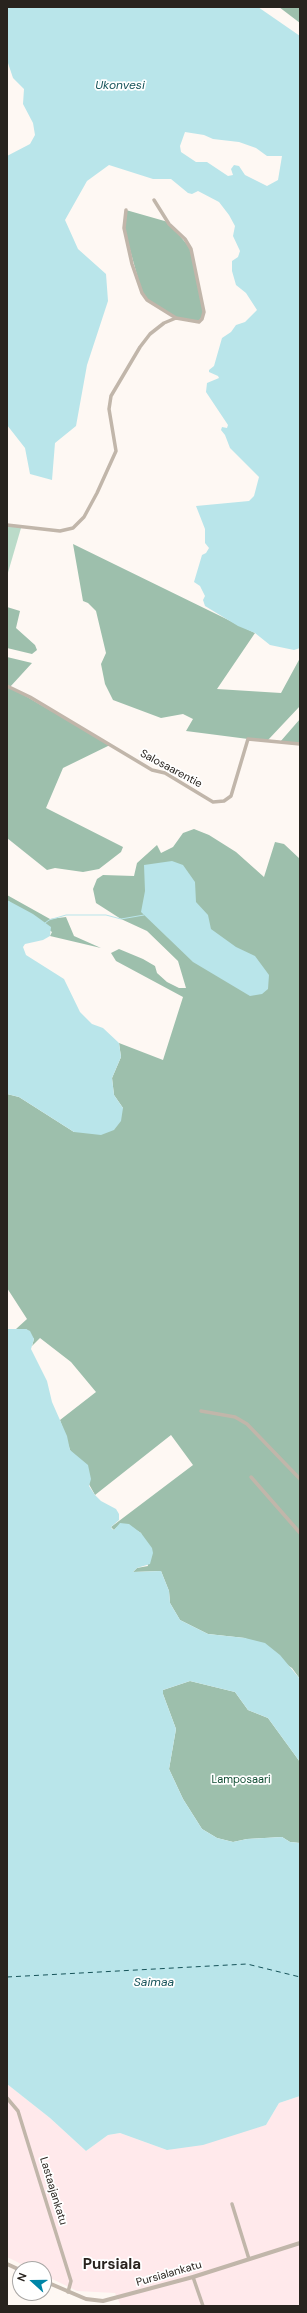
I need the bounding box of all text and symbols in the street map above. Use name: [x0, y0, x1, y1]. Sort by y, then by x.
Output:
water label: Ukonvesi: [95, 79, 145, 93]
street label: Salosaarentie: [138, 747, 204, 791]
park label: Lamposaari: [211, 1773, 271, 1787]
water label: Saimaa: [134, 1976, 174, 1990]
street label: Lastaajankatu: [36, 2155, 70, 2227]
district label: Pursiala: [83, 2256, 141, 2274]
street label: Pursialankatu: [135, 2258, 203, 2290]
north arrow: [12, 2261, 52, 2301]
text: N: [14, 2271, 30, 2283]

